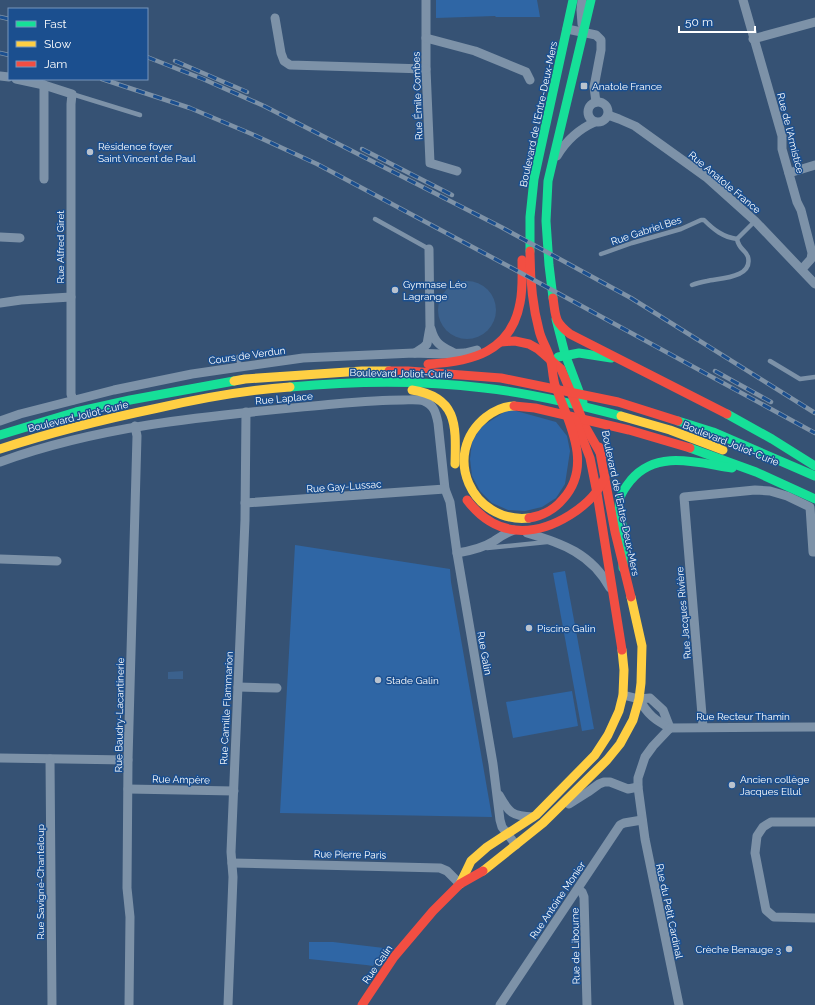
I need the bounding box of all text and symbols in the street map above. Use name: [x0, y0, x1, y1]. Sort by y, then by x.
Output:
legend: [8, 8, 148, 80]
scale bar: [679, 8, 755, 34]
text: 50 m: [685, 15, 713, 29]
text: Fast: [44, 17, 67, 31]
text: Slow: [44, 37, 71, 51]
street label: Boulevard de l'Entre-Deux-Mers: [518, 40, 559, 188]
street label: Rue Émile Combes: [410, 52, 425, 140]
text: Jam: [44, 57, 67, 71]
marker: Anatole France: [579, 81, 589, 91]
place label: Anatole France: [592, 81, 662, 92]
street label: Rue de l'Armistice: [775, 92, 806, 175]
place label: Résidence foyer Saint Vincent de Paul: [98, 141, 196, 164]
marker: Résidence foyer Saint Vincent de Paul: [85, 147, 95, 157]
street label: Rue Anatole France: [686, 149, 763, 216]
street label: Rue Alfred Giret: [55, 210, 66, 284]
street label: Rue Gabriel Bes: [610, 214, 683, 247]
place label: Gymnase Léo Lagrange: [403, 279, 467, 302]
marker: Gymnase Léo Lagrange: [390, 285, 400, 295]
street label: Cours de Verdun: [208, 345, 286, 366]
street label: Boulevard Joliot-Curie: [349, 367, 453, 380]
street label: Rue Laplace: [255, 390, 313, 406]
street label: Boulevard Joliot-Curie: [27, 399, 129, 434]
street label: Boulevard Joliot-Curie: [681, 419, 781, 468]
street label: Boulevard de l'Entre-Deux-Mers: [600, 429, 641, 577]
street label: Rue Gay-Lussac: [306, 478, 382, 495]
street label: Rue Jacques Rivière: [674, 566, 693, 660]
marker: Piscine Galin: [524, 623, 534, 633]
place label: Piscine Galin: [537, 623, 596, 634]
street label: Rue Galin: [475, 630, 494, 676]
street label: Rue Camille Flammarion: [218, 651, 235, 765]
street label: Rue Baudry-Lacantinerie: [113, 657, 126, 773]
marker: Stade Galin: [373, 675, 383, 685]
place label: Stade Galin: [386, 675, 439, 686]
street label: Rue Recteur Thamin: [696, 711, 790, 722]
street label: Rue Ampère: [152, 773, 210, 786]
place label: Ancien collège Jacques Ellul: [740, 774, 809, 797]
marker: Ancien collège Jacques Ellul: [727, 780, 737, 790]
street label: Rue Savigné-Chanteloup: [35, 824, 46, 940]
street label: Rue Pierre Paris: [314, 848, 386, 861]
street label: Rue Antoine Monier: [527, 859, 588, 941]
street label: Rue du Petit Cardinal: [654, 863, 685, 960]
street label: Rue de Libourne: [569, 907, 582, 984]
street label: Rue Galin: [360, 943, 395, 986]
place label: Crèche Benauge 3: [695, 944, 781, 955]
marker: Crèche Benauge 3: [784, 944, 794, 954]

